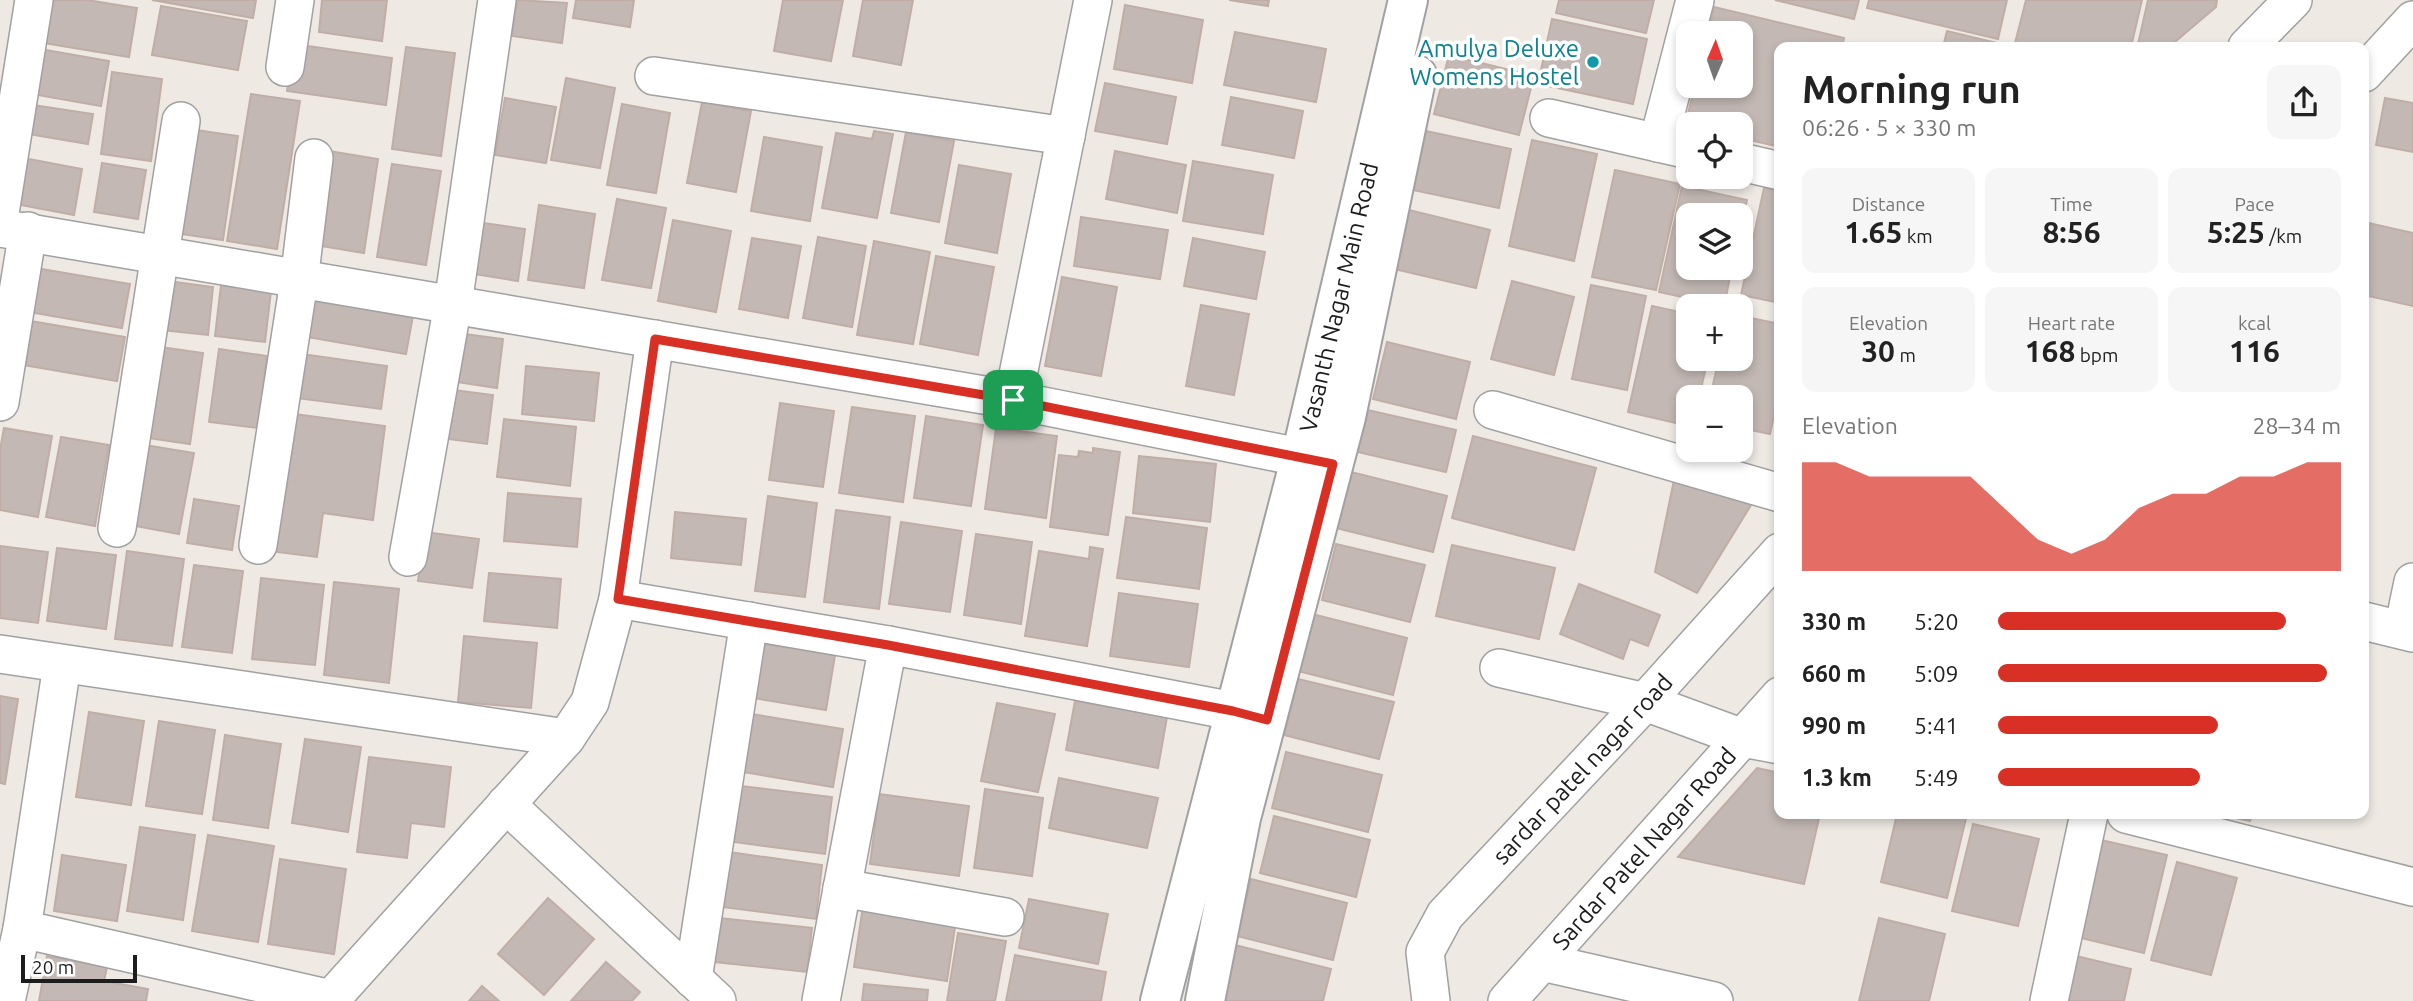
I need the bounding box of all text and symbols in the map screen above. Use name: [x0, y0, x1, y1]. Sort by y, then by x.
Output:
north arrow: [1676, 21, 1754, 98]
map controls: [1676, 21, 1753, 462]
place label: Amulya Deluxe Womens Hostel: [1409, 35, 1579, 90]
marker: Amulya Deluxe Womens Hostel: [1585, 54, 1601, 70]
button: share: [2267, 65, 2341, 139]
text: Morning run: [1802, 68, 2021, 110]
button: locate: [1676, 112, 1753, 189]
text: 06:26 · 5 × 330 m: [1802, 115, 1976, 140]
street label: Vasanth Nagar Main Road: [1294, 160, 1383, 435]
text: Distance: [1852, 193, 1925, 215]
text: Time: [2050, 193, 2093, 215]
text: Pace: [2234, 193, 2275, 215]
button: layers: [1676, 203, 1753, 280]
text: 1.65: [1844, 215, 1902, 249]
text: 8:56: [2042, 215, 2101, 249]
text: 5:25: [2207, 215, 2265, 249]
text: km: [1902, 225, 1933, 247]
text: /km: [2265, 225, 2302, 247]
button: +: [1676, 294, 1753, 371]
text: Elevation: [1849, 312, 1928, 334]
text: Heart rate: [2028, 312, 2115, 334]
text: kcal: [2238, 312, 2271, 334]
text: 30: [1861, 334, 1895, 368]
text: 168: [2025, 334, 2075, 368]
text: 116: [2229, 334, 2280, 368]
text: m: [1895, 344, 1916, 366]
text: bpm: [2075, 344, 2118, 366]
pin: [983, 370, 1043, 430]
icon: arrive: [994, 381, 1032, 419]
button: −: [1676, 385, 1753, 462]
text: Elevation: [1802, 413, 1898, 438]
text: 28–34 m: [2253, 413, 2341, 438]
text: 330 m: [1802, 609, 1866, 634]
text: 5:20: [1914, 609, 1959, 634]
text: 660 m: [1802, 661, 1866, 686]
text: 5:09: [1914, 661, 1959, 686]
street label: sardar patel nagar road: [1487, 668, 1677, 869]
text: 990 m: [1802, 713, 1866, 738]
text: 5:41: [1914, 713, 1959, 738]
street label: Sardar Patel Nagar Road: [1546, 742, 1741, 955]
text: 1.3 km: [1802, 765, 1872, 790]
text: 5:49: [1914, 765, 1959, 790]
scale bar: [21, 952, 136, 984]
text: 20 m: [32, 956, 74, 978]

